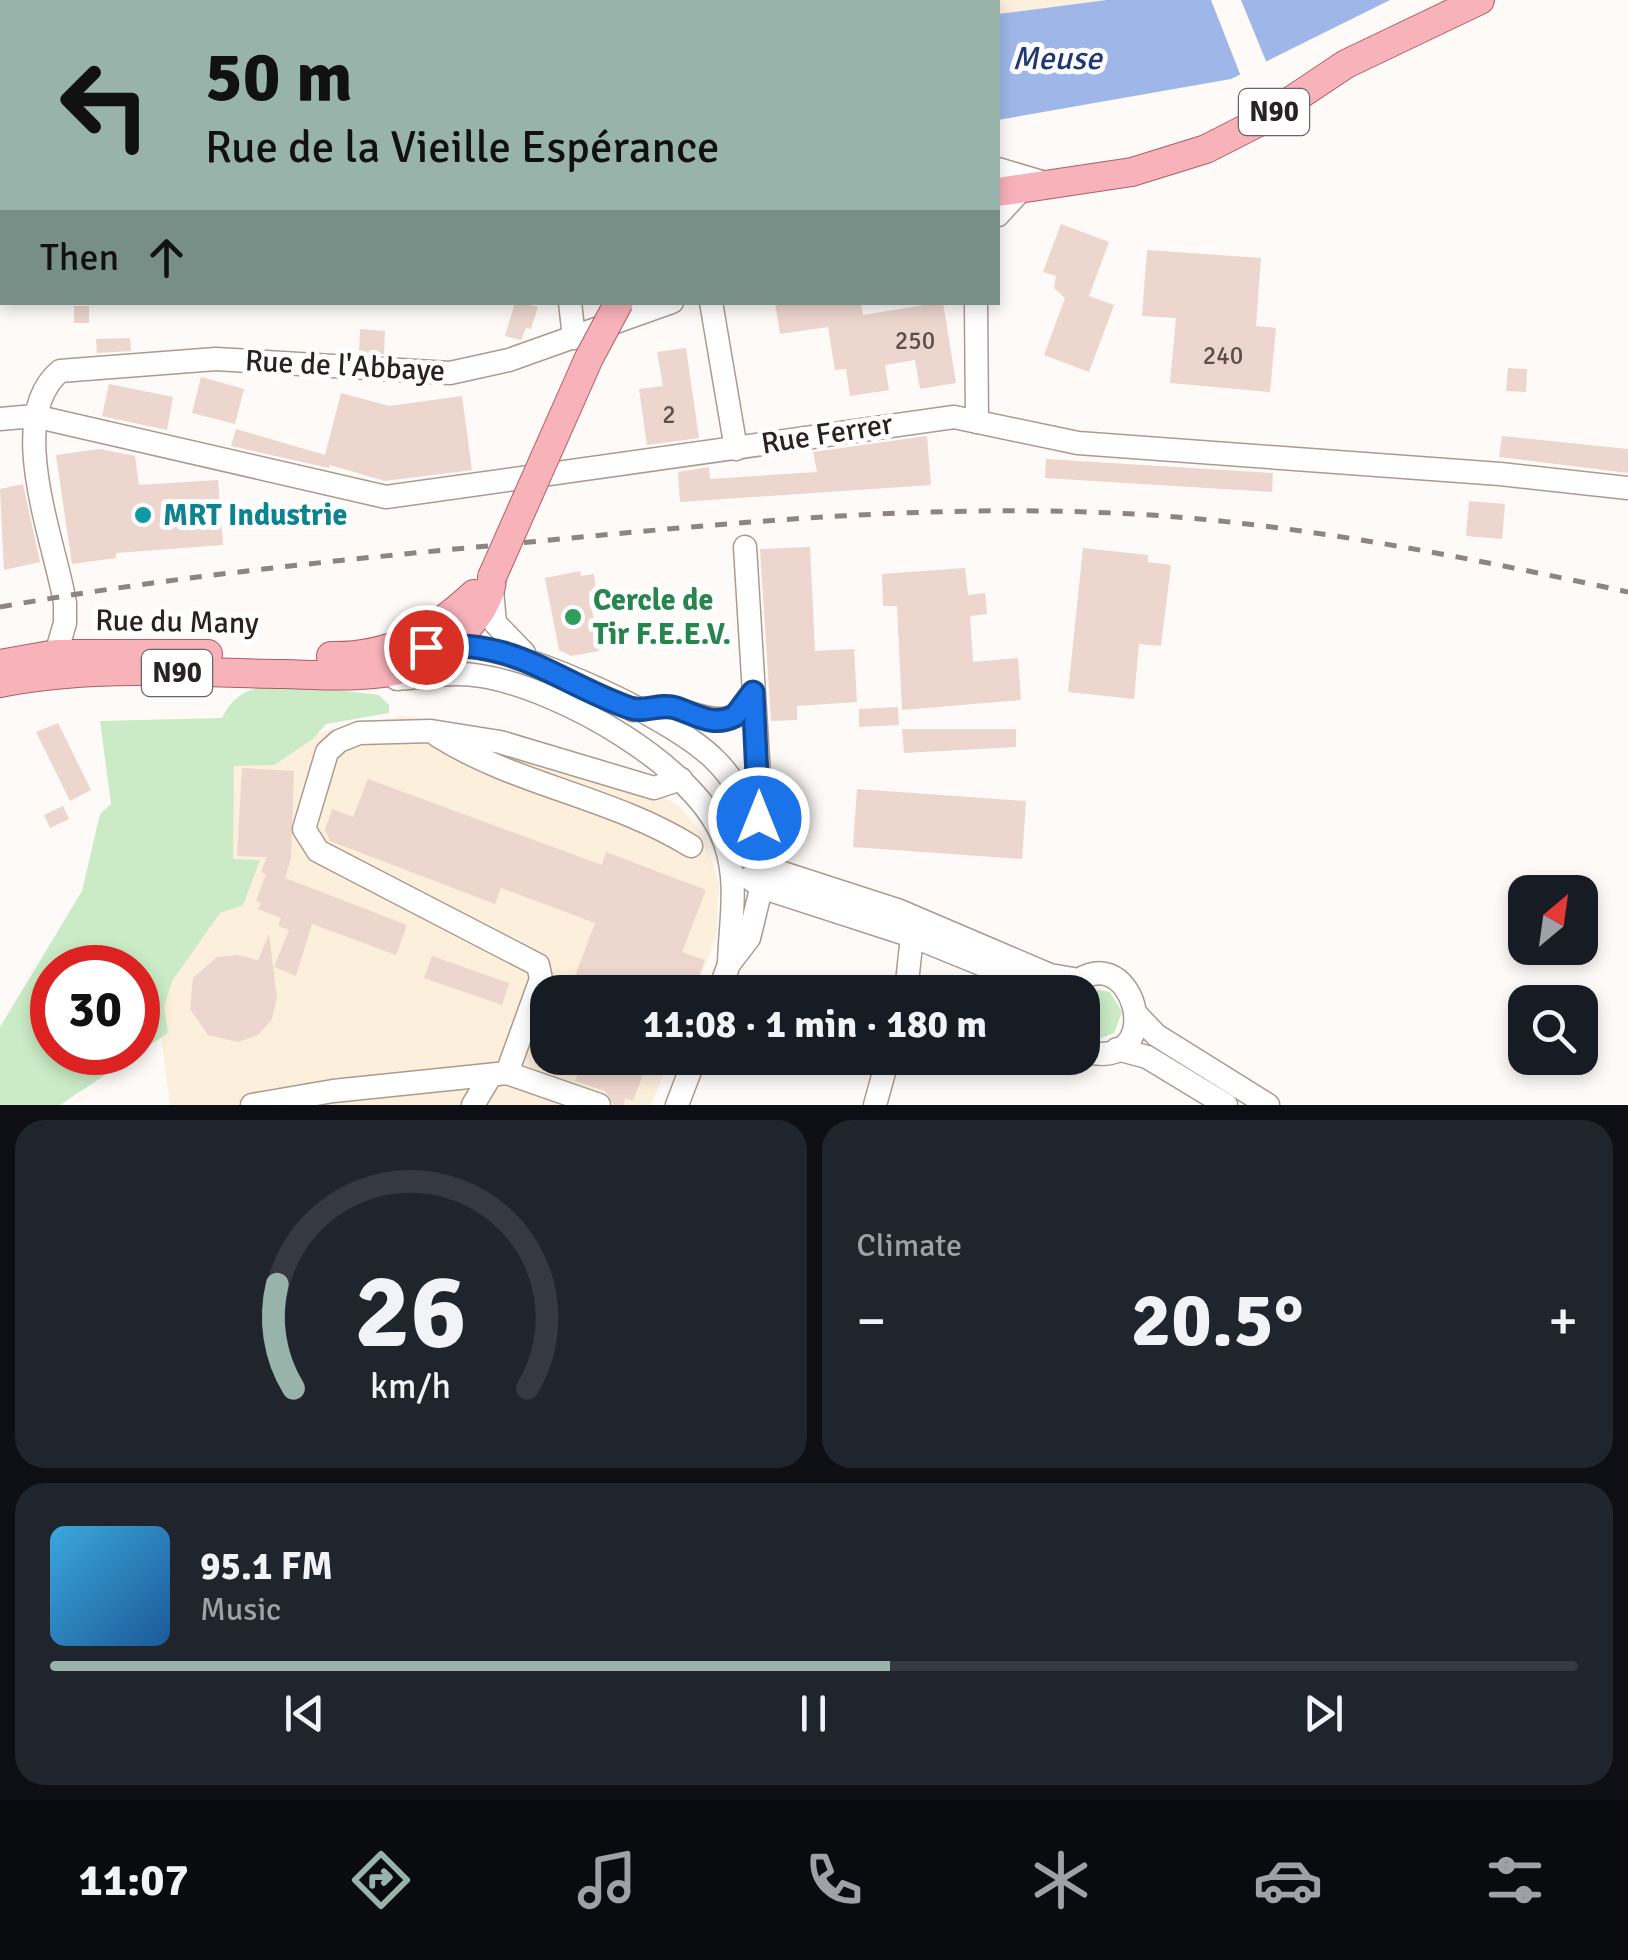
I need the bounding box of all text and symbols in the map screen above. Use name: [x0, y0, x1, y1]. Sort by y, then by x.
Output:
text: 50 m: [205, 34, 353, 120]
water label: Meuse: [1012, 39, 1104, 78]
icon: left: [40, 40, 170, 170]
road number: N90: [1239, 89, 1309, 135]
text: Rue de la Vieille Espérance: [205, 120, 720, 175]
icon: ahead: [139, 230, 194, 285]
text: Then: [40, 234, 119, 281]
house number: 250: [895, 325, 935, 356]
house number: 240: [1203, 340, 1243, 371]
street label: Rue de l'Abbaye: [244, 342, 446, 390]
house number: 2: [662, 399, 676, 430]
street label: Rue Ferrer: [759, 405, 895, 463]
place label: MRT Industrie: [163, 497, 347, 534]
marker: MRT Industrie: [132, 504, 154, 526]
place label: Cercle de Tir F.E.E.V.: [593, 582, 731, 653]
street label: Rue du Many: [95, 602, 259, 642]
pin: [384, 605, 469, 690]
marker: Cercle de Tir F.E.E.V.: [562, 606, 584, 628]
icon: arrive: [399, 620, 454, 675]
road number: N90: [142, 650, 212, 696]
position arrow: [707, 766, 811, 870]
north arrow: [1508, 875, 1598, 965]
map controls: [1508, 875, 1598, 1075]
speed limit sign: 30: [30, 945, 160, 1075]
button: search: [1508, 985, 1598, 1075]
text: 11:08 · 1 min · 180 m: [643, 1001, 987, 1048]
text: Climate: [857, 1226, 962, 1265]
text: 26: [355, 1248, 467, 1376]
text: 20.5°: [1131, 1274, 1304, 1367]
text: −: [857, 1287, 886, 1355]
text: +: [1548, 1287, 1578, 1355]
text: km/h: [370, 1364, 451, 1408]
text: 95.1 FM: [200, 1543, 333, 1590]
text: Music: [200, 1590, 281, 1629]
icon: previous: [277, 1686, 332, 1741]
icon: pause: [786, 1686, 841, 1741]
icon: next: [1296, 1686, 1351, 1741]
icon: directions: [346, 1845, 416, 1915]
icon: music: [572, 1845, 642, 1915]
icon: phone: [799, 1845, 869, 1915]
icon: climate: [1026, 1845, 1096, 1915]
icon: car: [1253, 1845, 1323, 1915]
icon: filters: [1480, 1845, 1550, 1915]
text: 11:07: [78, 1853, 189, 1908]

